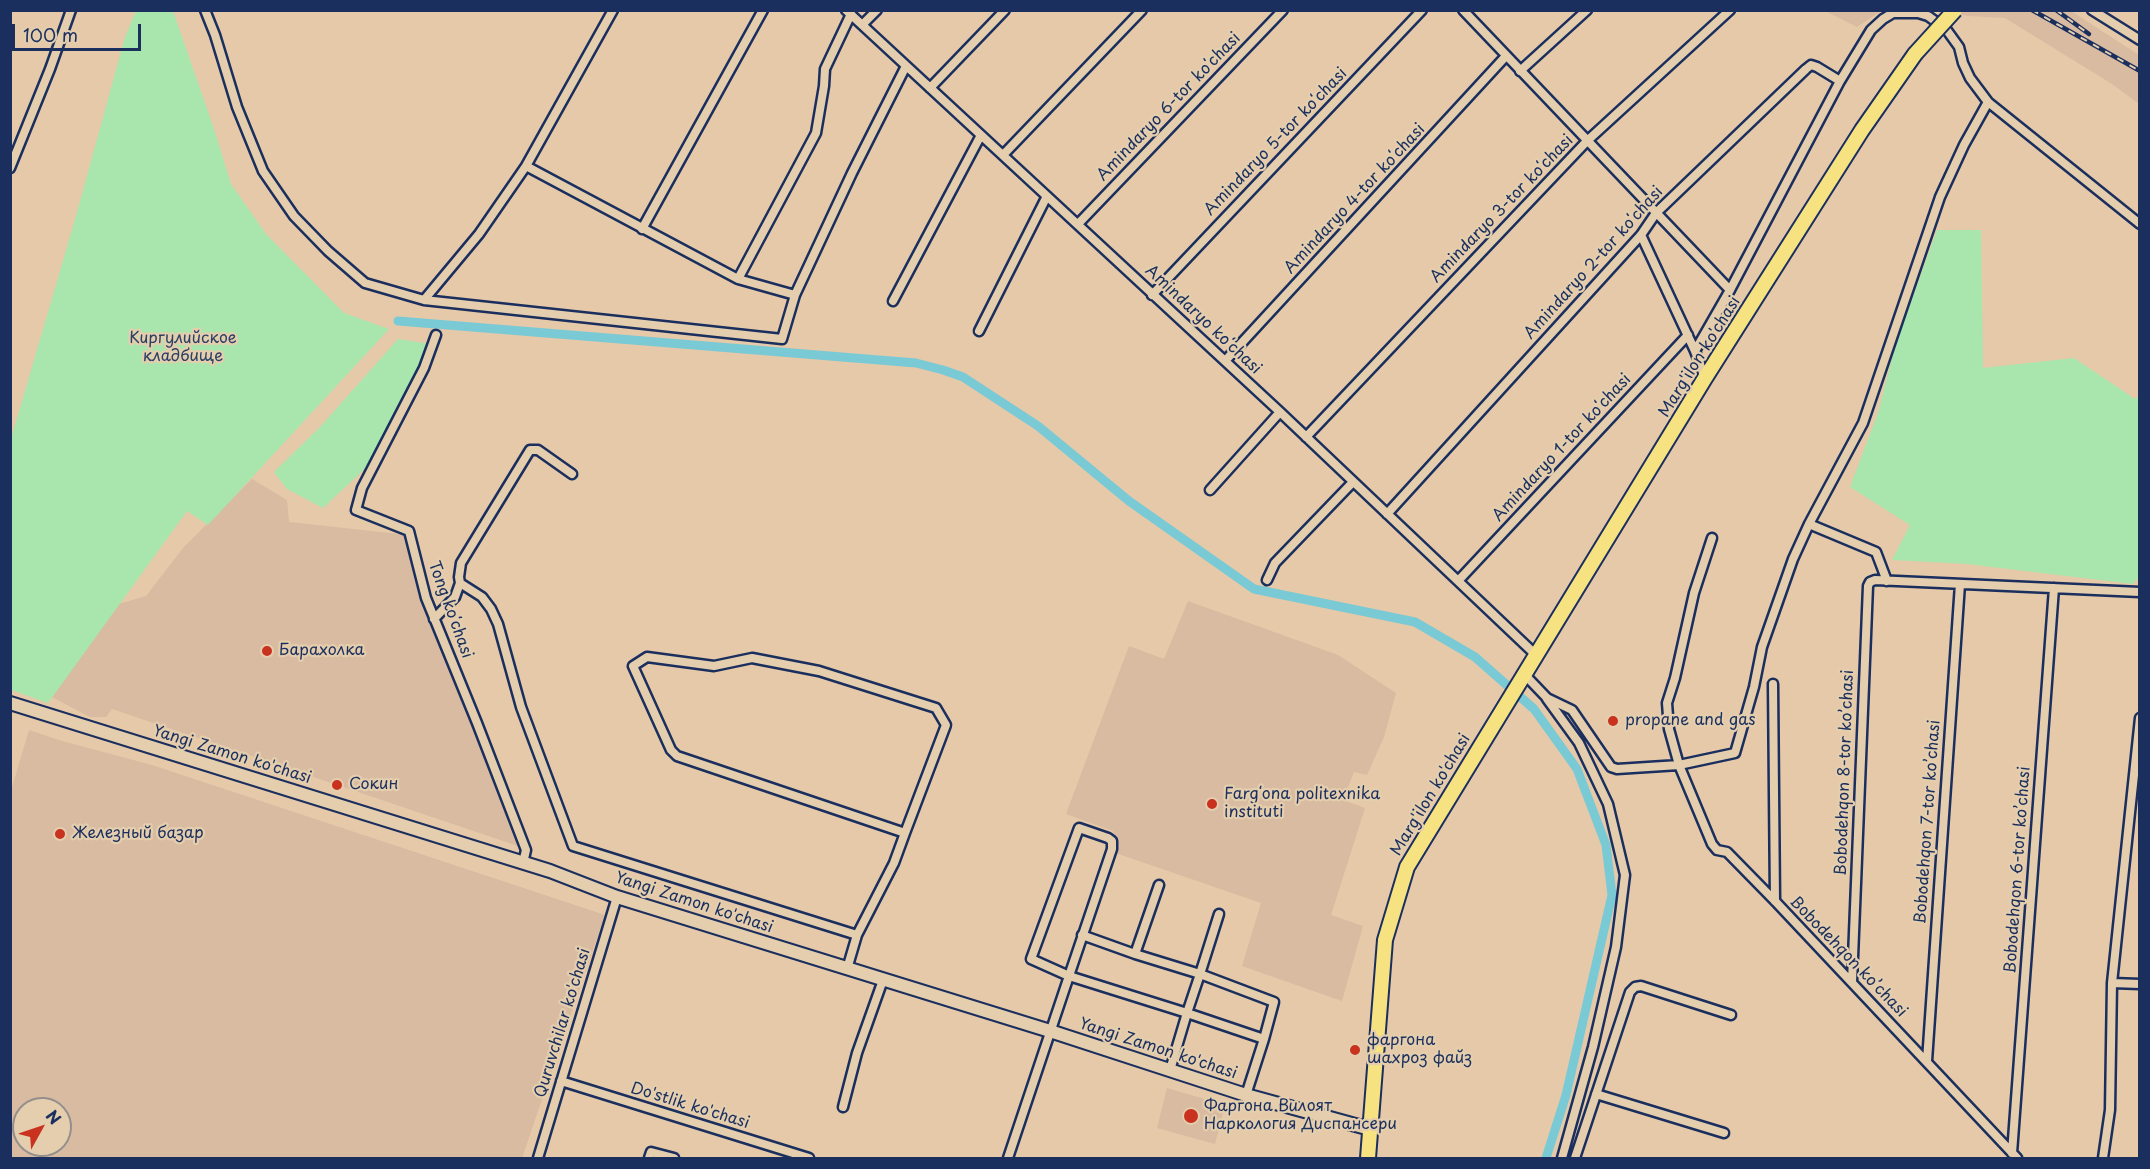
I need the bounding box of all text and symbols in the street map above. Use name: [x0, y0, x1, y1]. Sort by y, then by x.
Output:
scale bar: [15, 12, 144, 50]
text: 100 m: [23, 21, 78, 48]
street label: Amindaryo 6-tor koʻchasi: [1093, 29, 1245, 185]
street label: Amindaryo 5-tor koʻchasi: [1200, 64, 1352, 220]
street label: Amindaryo 4-tor koʻchasi: [1280, 120, 1430, 278]
street label: Amindaryo 3-tor koʻchasi: [1426, 131, 1578, 287]
street label: Amindaryo 2-tor koʻchasi: [1520, 183, 1668, 343]
street label: Amindaryo koʻchasi: [1141, 261, 1265, 379]
street label: Marg'ilon ko'chasi: [1655, 293, 1745, 421]
park label: Киргулийское кладбище: [129, 329, 237, 367]
street label: Amindaryo 1-tor koʻchasi: [1489, 370, 1635, 526]
street label: Tong koʻchasi: [424, 559, 476, 661]
place label: Барахолка: [279, 641, 364, 661]
marker: Барахолка: [260, 644, 274, 658]
street label: Bobodehqon 8-tor koʼchasi: [1832, 670, 1858, 876]
place label: propane and gas: [1625, 711, 1755, 731]
marker: propane and gas: [1606, 714, 1620, 728]
street label: Bobodehqon 7-tor koʼchasi: [1911, 719, 1945, 925]
street label: Yangi Zamon ko'chasi: [150, 722, 314, 788]
street label: Marg'ilon ko'chasi: [1387, 731, 1475, 859]
street label: Bobodehqon 6-tor koʼchasi: [2001, 766, 2035, 974]
place label: Сокин: [349, 775, 398, 795]
marker: Сокин: [330, 778, 344, 792]
place label: Fargʻona politexnika instituti: [1224, 785, 1380, 823]
marker: Fargʻona politexnika instituti: [1205, 797, 1219, 811]
place label: Железный базар: [72, 824, 204, 844]
marker: Железный базар: [53, 827, 67, 841]
street label: Yangi Zamon ko'chasi: [613, 868, 775, 938]
street label: Bobodehqon koʼchasi: [1785, 893, 1911, 1021]
street label: Quruvchilar ko'chasi: [531, 946, 595, 1100]
street label: Yangi Zamon ko'chasi: [1077, 1014, 1239, 1084]
place label: фаргона шахроз файз: [1367, 1031, 1472, 1069]
marker: фаргона шахроз файз: [1348, 1043, 1362, 1057]
street label: Do'stlik ko'chasi: [628, 1079, 752, 1133]
north arrow: [12, 1097, 72, 1157]
place label: Фаргона Вилоят Наркология Диспансери: [1204, 1097, 1397, 1135]
text: N: [41, 1104, 68, 1129]
marker: Фаргона Вилоят Наркология Диспансери: [1182, 1107, 1200, 1125]

